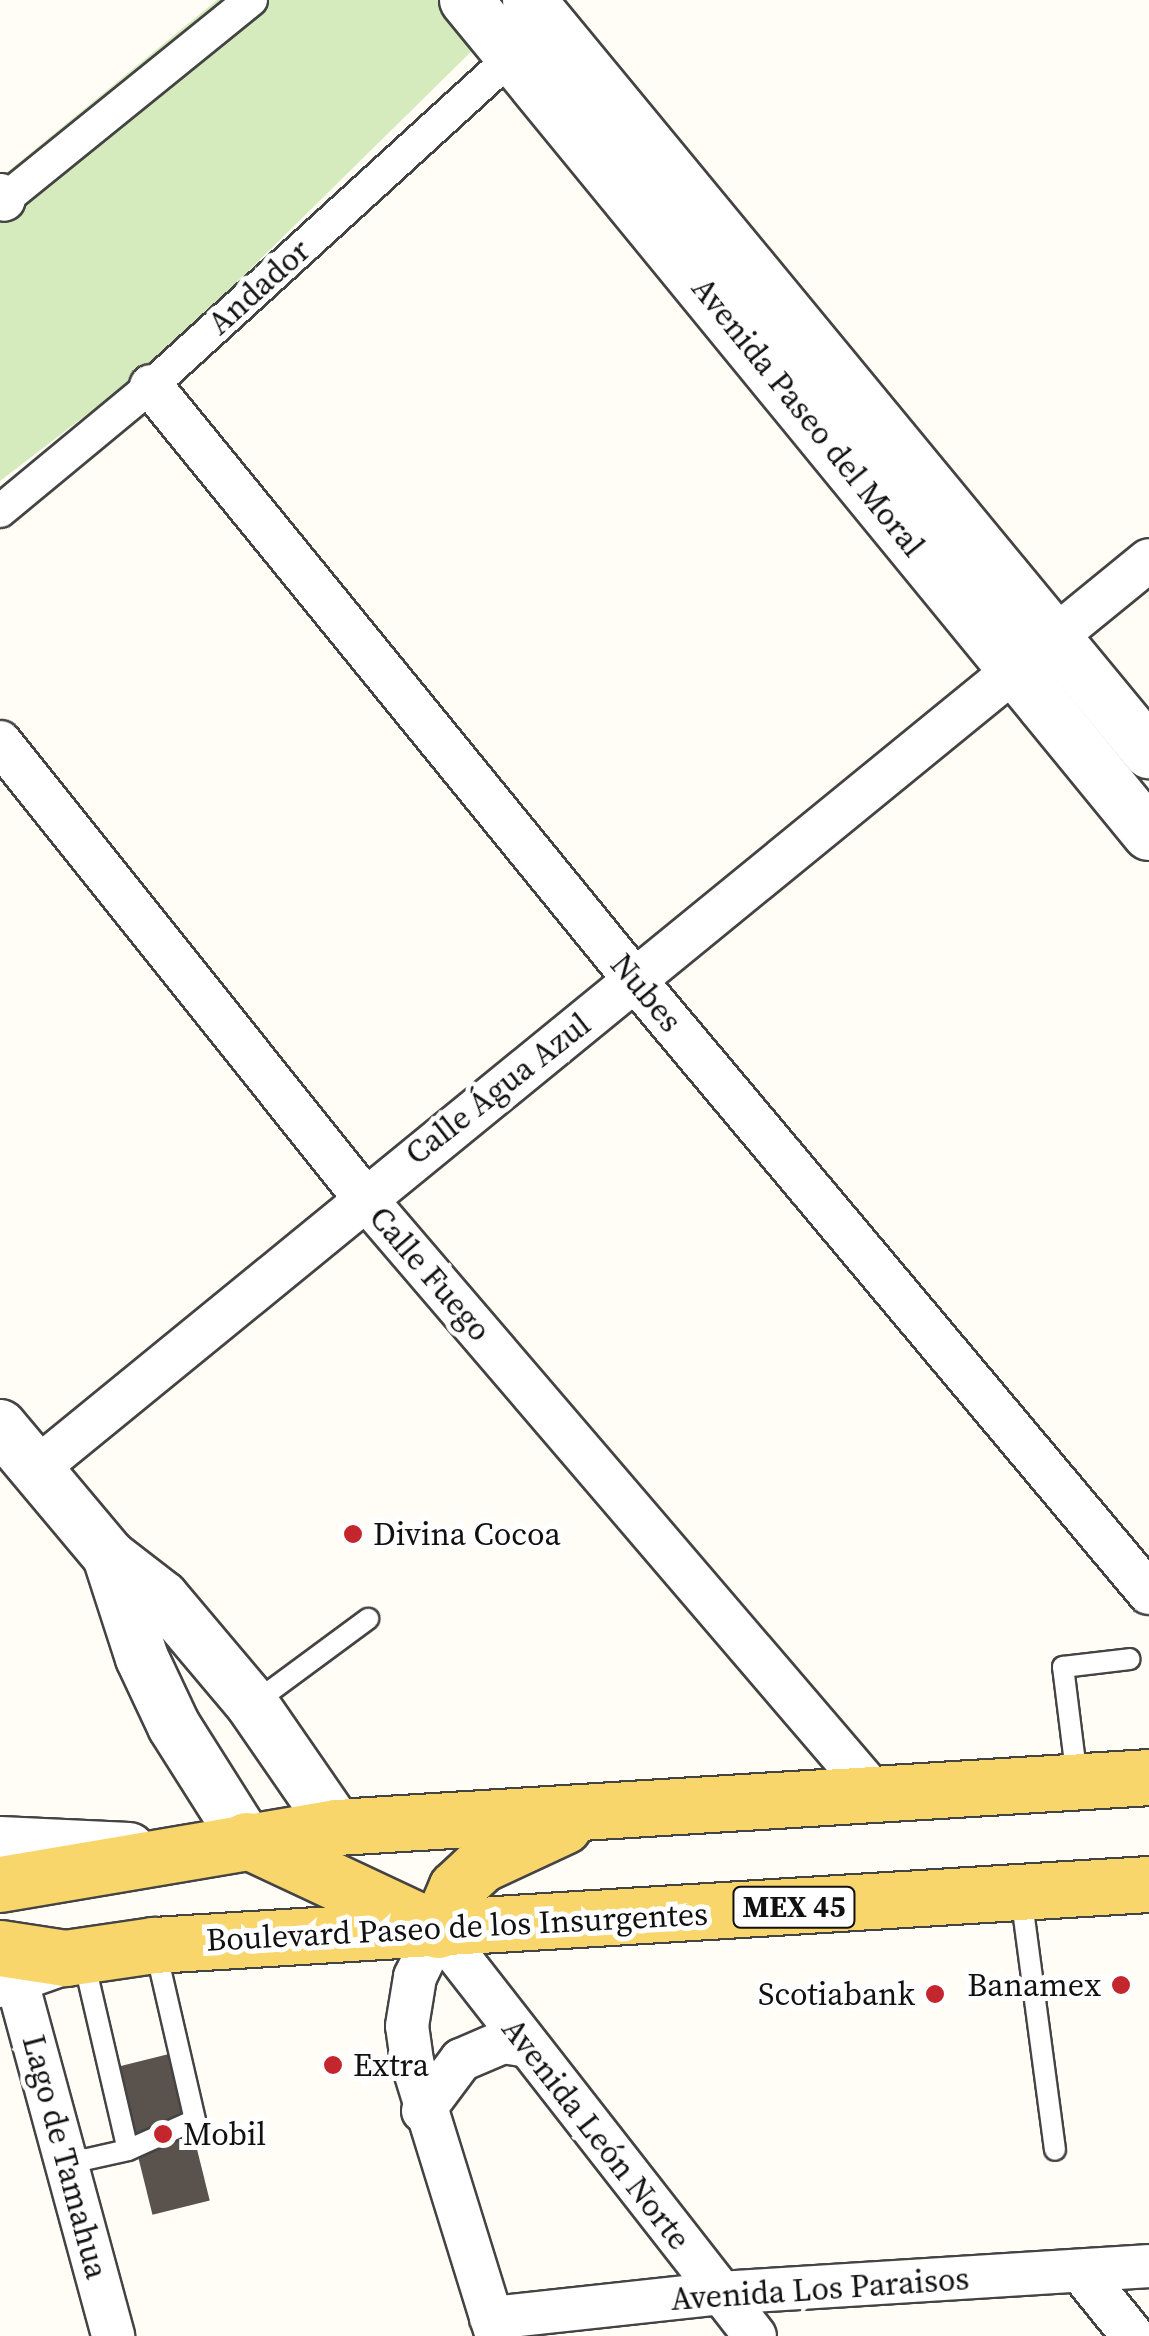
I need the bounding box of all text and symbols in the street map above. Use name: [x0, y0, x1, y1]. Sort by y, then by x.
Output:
street label: Andador: [200, 231, 318, 343]
street label: Avenida Paseo del Moral: [684, 270, 932, 564]
street label: Nubes: [602, 946, 690, 1040]
street label: Calle Água Azul: [398, 1005, 598, 1173]
street label: Calle Fuego: [361, 1199, 499, 1349]
place label: Divina Cocoa: [373, 1515, 561, 1553]
marker: Divina Cocoa: [342, 1523, 364, 1545]
road number: MEX 45: [732, 1882, 856, 1932]
street label: Boulevard Paseo de los Insurgentes: [205, 1895, 709, 1959]
place label: Banamex: [967, 1966, 1101, 2004]
marker: Banamex: [1110, 1974, 1132, 1996]
place label: Scotiabank: [758, 1975, 915, 2013]
marker: Scotiabank: [924, 1983, 946, 2005]
street label: Avenida León Norte: [494, 2011, 698, 2257]
street label: Lago de Tamahua: [14, 2031, 116, 2283]
place label: Extra: [353, 2046, 429, 2084]
marker: Extra: [322, 2054, 344, 2076]
place label: Mobil: [183, 2115, 266, 2153]
marker: Mobil: [152, 2123, 174, 2145]
street label: Avenida Los Paraisos: [670, 2259, 970, 2319]

